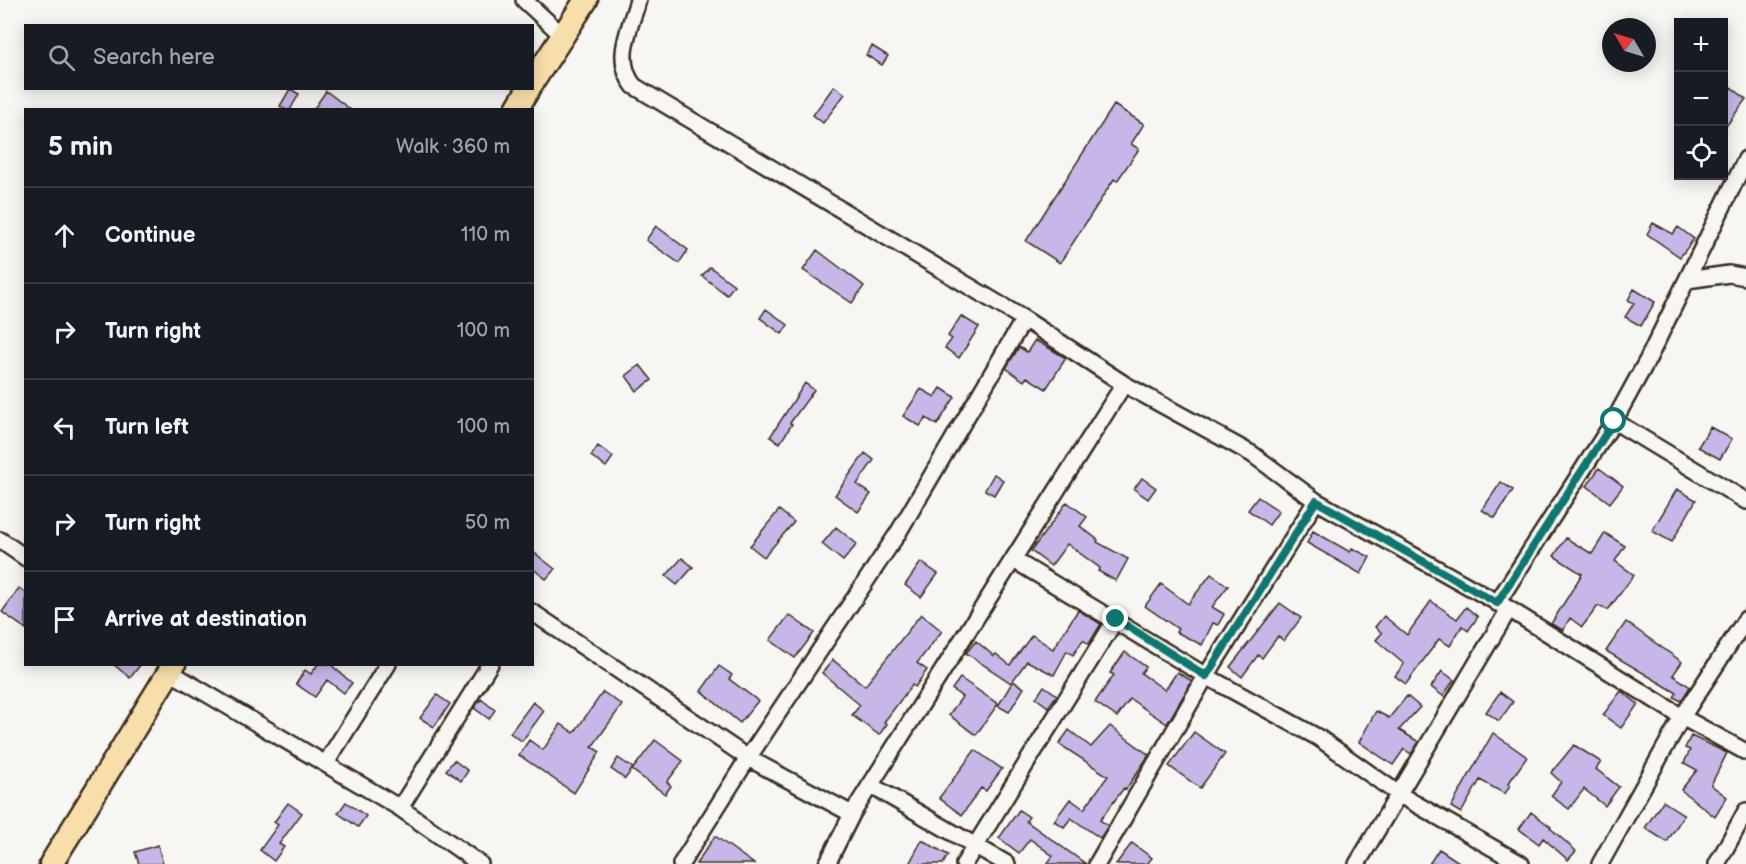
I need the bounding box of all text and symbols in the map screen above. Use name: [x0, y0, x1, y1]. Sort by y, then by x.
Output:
north arrow: [1602, 18, 1656, 72]
map controls: [1674, 18, 1728, 180]
button: +: [1674, 18, 1728, 72]
search box: [24, 24, 534, 90]
icon: search: [45, 41, 78, 74]
text: Search here: [93, 44, 215, 71]
button: −: [1674, 72, 1728, 126]
button: locate: [1674, 126, 1728, 180]
text: 5 min: [48, 132, 113, 163]
text: Walk · 360 m: [396, 135, 510, 159]
icon: ahead: [48, 219, 81, 252]
text: Continue: [105, 222, 195, 249]
text: 110 m: [461, 223, 510, 247]
icon: right: [48, 315, 81, 348]
text: Turn right: [105, 318, 201, 345]
text: 100 m: [457, 319, 510, 343]
route start: [1600, 407, 1626, 433]
icon: left: [48, 411, 81, 444]
text: Turn left: [105, 414, 189, 441]
text: 100 m: [457, 415, 510, 439]
icon: right: [48, 507, 81, 540]
text: Turn right: [105, 510, 201, 537]
text: 50 m: [465, 511, 510, 535]
icon: arrive: [48, 603, 81, 636]
route end: [1102, 605, 1128, 631]
text: Arrive at destination: [105, 606, 307, 633]

